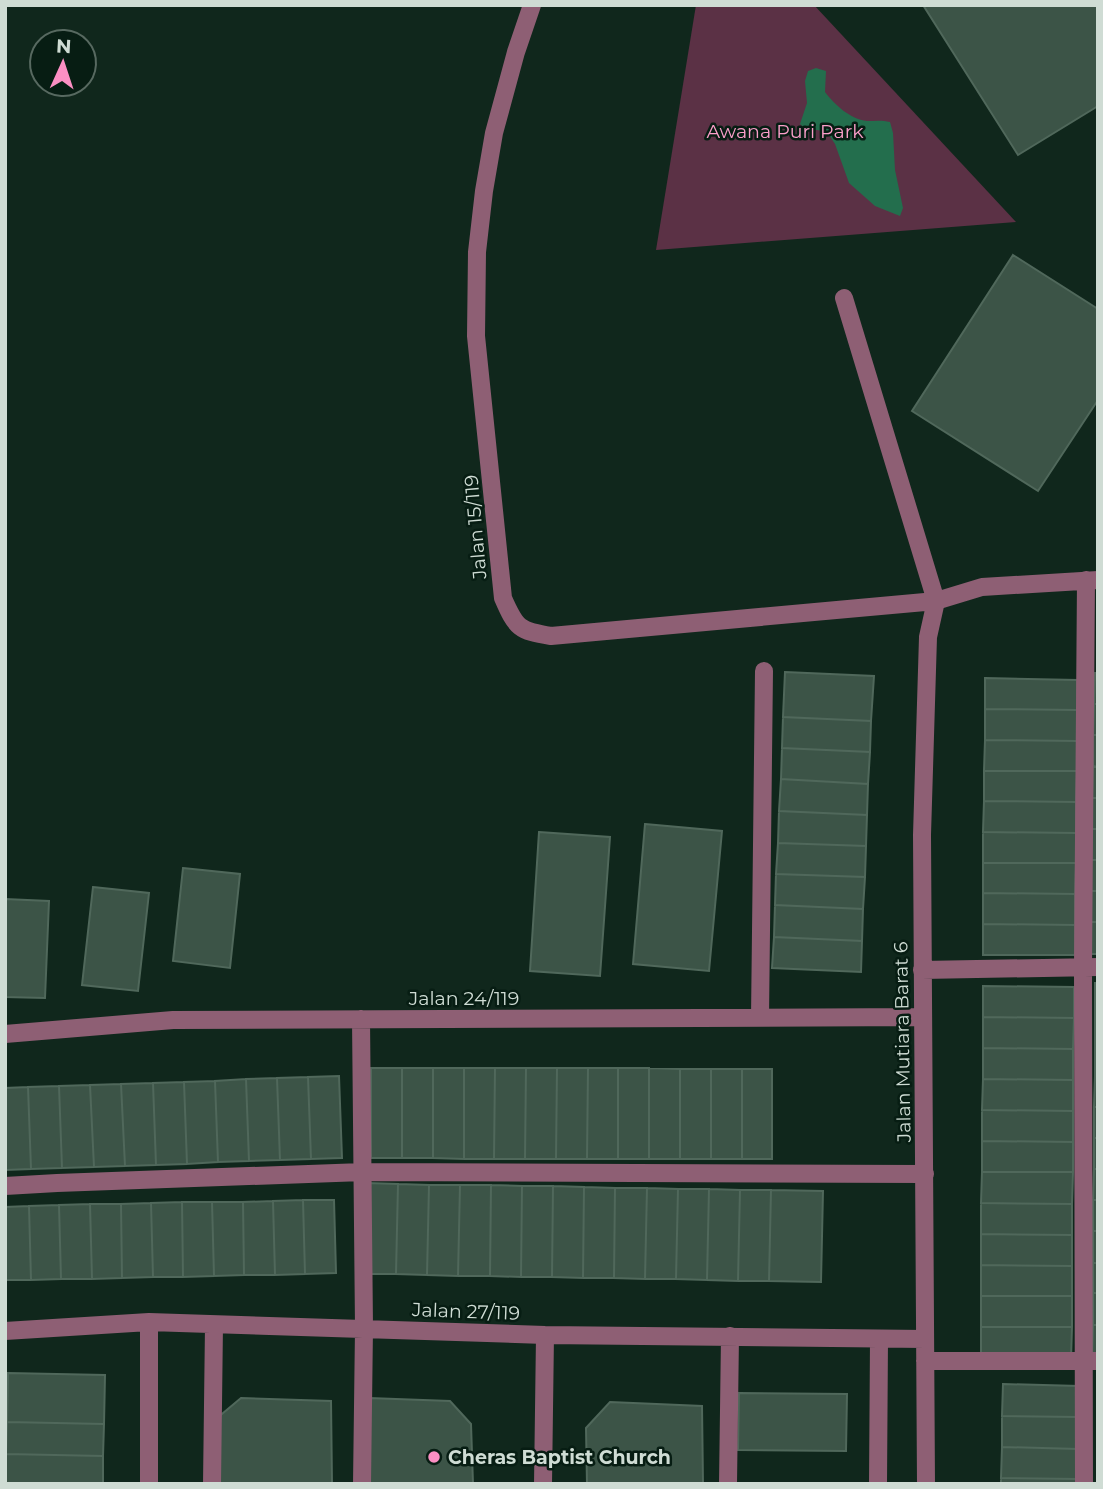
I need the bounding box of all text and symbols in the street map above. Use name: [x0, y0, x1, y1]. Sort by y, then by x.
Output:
north arrow: [28, 28, 98, 98]
text: N: [56, 35, 72, 58]
park label: Awana Puri Park: [706, 120, 864, 143]
street label: Jalan 15/119: [459, 474, 492, 581]
street label: Jalan Mutiara Barat 6: [889, 941, 916, 1144]
street label: Jalan 24/119: [408, 987, 519, 1010]
street label: Jalan 27/119: [410, 1298, 520, 1325]
place label: Cheras Baptist Church: [448, 1446, 671, 1469]
marker: Cheras Baptist Church: [426, 1449, 442, 1465]

